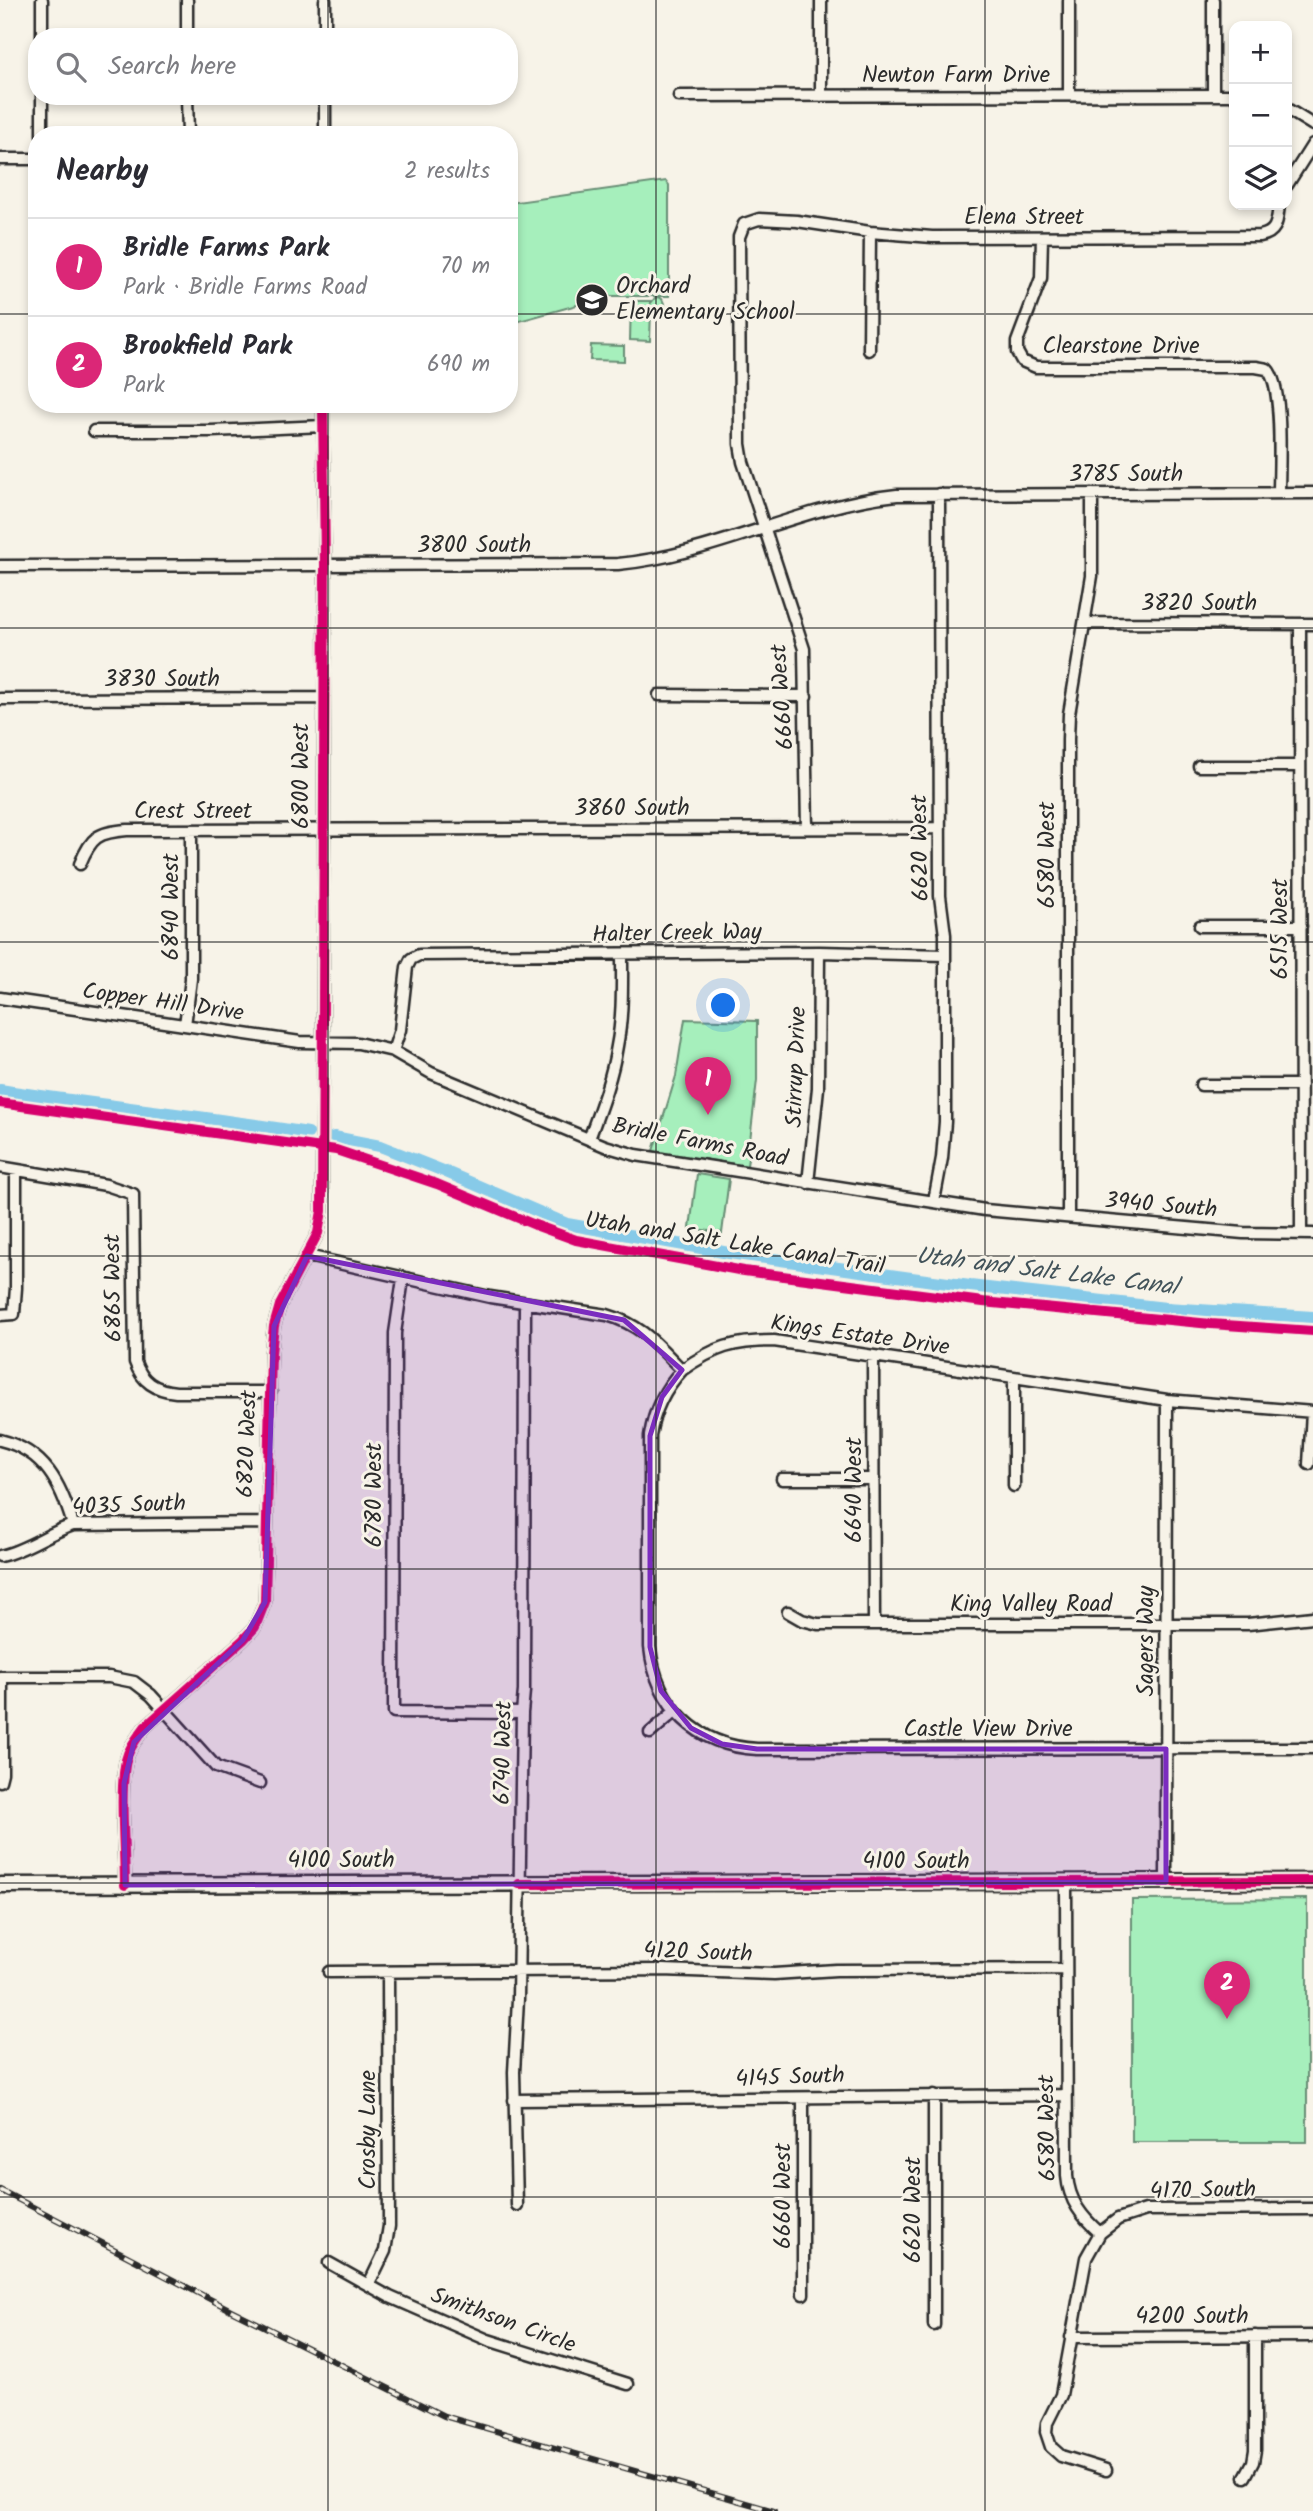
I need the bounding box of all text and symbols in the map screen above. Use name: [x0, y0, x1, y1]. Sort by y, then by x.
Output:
map controls: [1229, 21, 1292, 210]
button: +: [1229, 21, 1292, 84]
search box: [28, 28, 518, 105]
text: Search here: [108, 46, 236, 88]
icon: search: [52, 48, 90, 86]
street label: Newton Farm Drive: [862, 58, 1050, 94]
button: −: [1229, 84, 1292, 147]
button: layers: [1229, 147, 1292, 210]
text: Nearby: [56, 148, 148, 196]
text: 2 results: [404, 154, 490, 190]
street label: Elena Street: [964, 200, 1085, 236]
text: Bridle Farms Park: [123, 228, 329, 270]
text: 1: [76, 249, 82, 285]
text: 70 m: [440, 249, 490, 285]
place label: Orchard Elementary School: [616, 269, 795, 331]
text: Park · Bridle Farms Road: [123, 270, 367, 306]
school or university icon: Orchard Elementary School: [573, 281, 611, 319]
text: Brookfield Park: [123, 326, 292, 368]
street label: Clearstone Drive: [1042, 329, 1200, 365]
text: 2: [72, 347, 86, 383]
text: 690 m: [427, 347, 490, 383]
text: Park: [123, 368, 165, 404]
street label: 3785 South: [1069, 457, 1183, 493]
street label: 3800 South: [417, 528, 531, 564]
street label: 3820 South: [1141, 586, 1257, 622]
street label: 6660 West: [761, 642, 805, 751]
street label: 3830 South: [104, 662, 220, 698]
street label: 6800 West: [284, 722, 320, 829]
street label: 3860 South: [574, 791, 690, 827]
street label: 6620 West: [902, 793, 940, 902]
street label: Crest Street: [134, 794, 253, 830]
street label: 6580 West: [1030, 801, 1066, 908]
street label: 6840 West: [154, 852, 190, 961]
street label: 6515 West: [1263, 877, 1299, 979]
street label: Halter Creek Way: [592, 915, 762, 953]
street label: Copper Hill Drive: [80, 974, 246, 1032]
your location: [706, 988, 740, 1022]
street label: Stirrup Drive: [777, 1006, 817, 1128]
pin: 1: [685, 1057, 731, 1115]
street label: Bridle Farms Road: [609, 1108, 791, 1178]
street label: 3940 South: [1103, 1183, 1219, 1229]
street label: Utah and Salt Lake Canal Trail: [582, 1202, 888, 1286]
street label: 6865 West: [95, 1233, 133, 1342]
water label: Utah and Salt Lake Canal: [914, 1237, 1184, 1308]
street label: Kings Estate Drive: [768, 1306, 952, 1366]
street label: 6820 West: [228, 1388, 268, 1498]
street label: 6640 West: [837, 1436, 873, 1543]
street label: 6780 West: [357, 1441, 393, 1548]
street label: 4035 South: [72, 1486, 186, 1526]
street label: Sagers Way: [1129, 1586, 1165, 1696]
street label: King Valley Road: [950, 1587, 1113, 1623]
street label: 6740 West: [485, 1700, 523, 1805]
street label: Castle View Drive: [903, 1712, 1073, 1748]
street label: 4100 South: [287, 1843, 395, 1879]
street label: 4100 South: [862, 1844, 970, 1880]
street label: 4120 South: [643, 1933, 753, 1973]
pin: 2: [1204, 1961, 1250, 2019]
street label: 4145 South: [735, 2058, 845, 2098]
street label: Crosby Lane: [351, 2070, 387, 2190]
street label: 6580 West: [1029, 2073, 1067, 2182]
street label: 6660 West: [766, 2142, 802, 2249]
street label: 6620 West: [896, 2156, 932, 2263]
street label: 4170 South: [1150, 2172, 1256, 2210]
street label: Smithson Circle: [425, 2278, 581, 2364]
street label: 4200 South: [1135, 2299, 1249, 2335]

